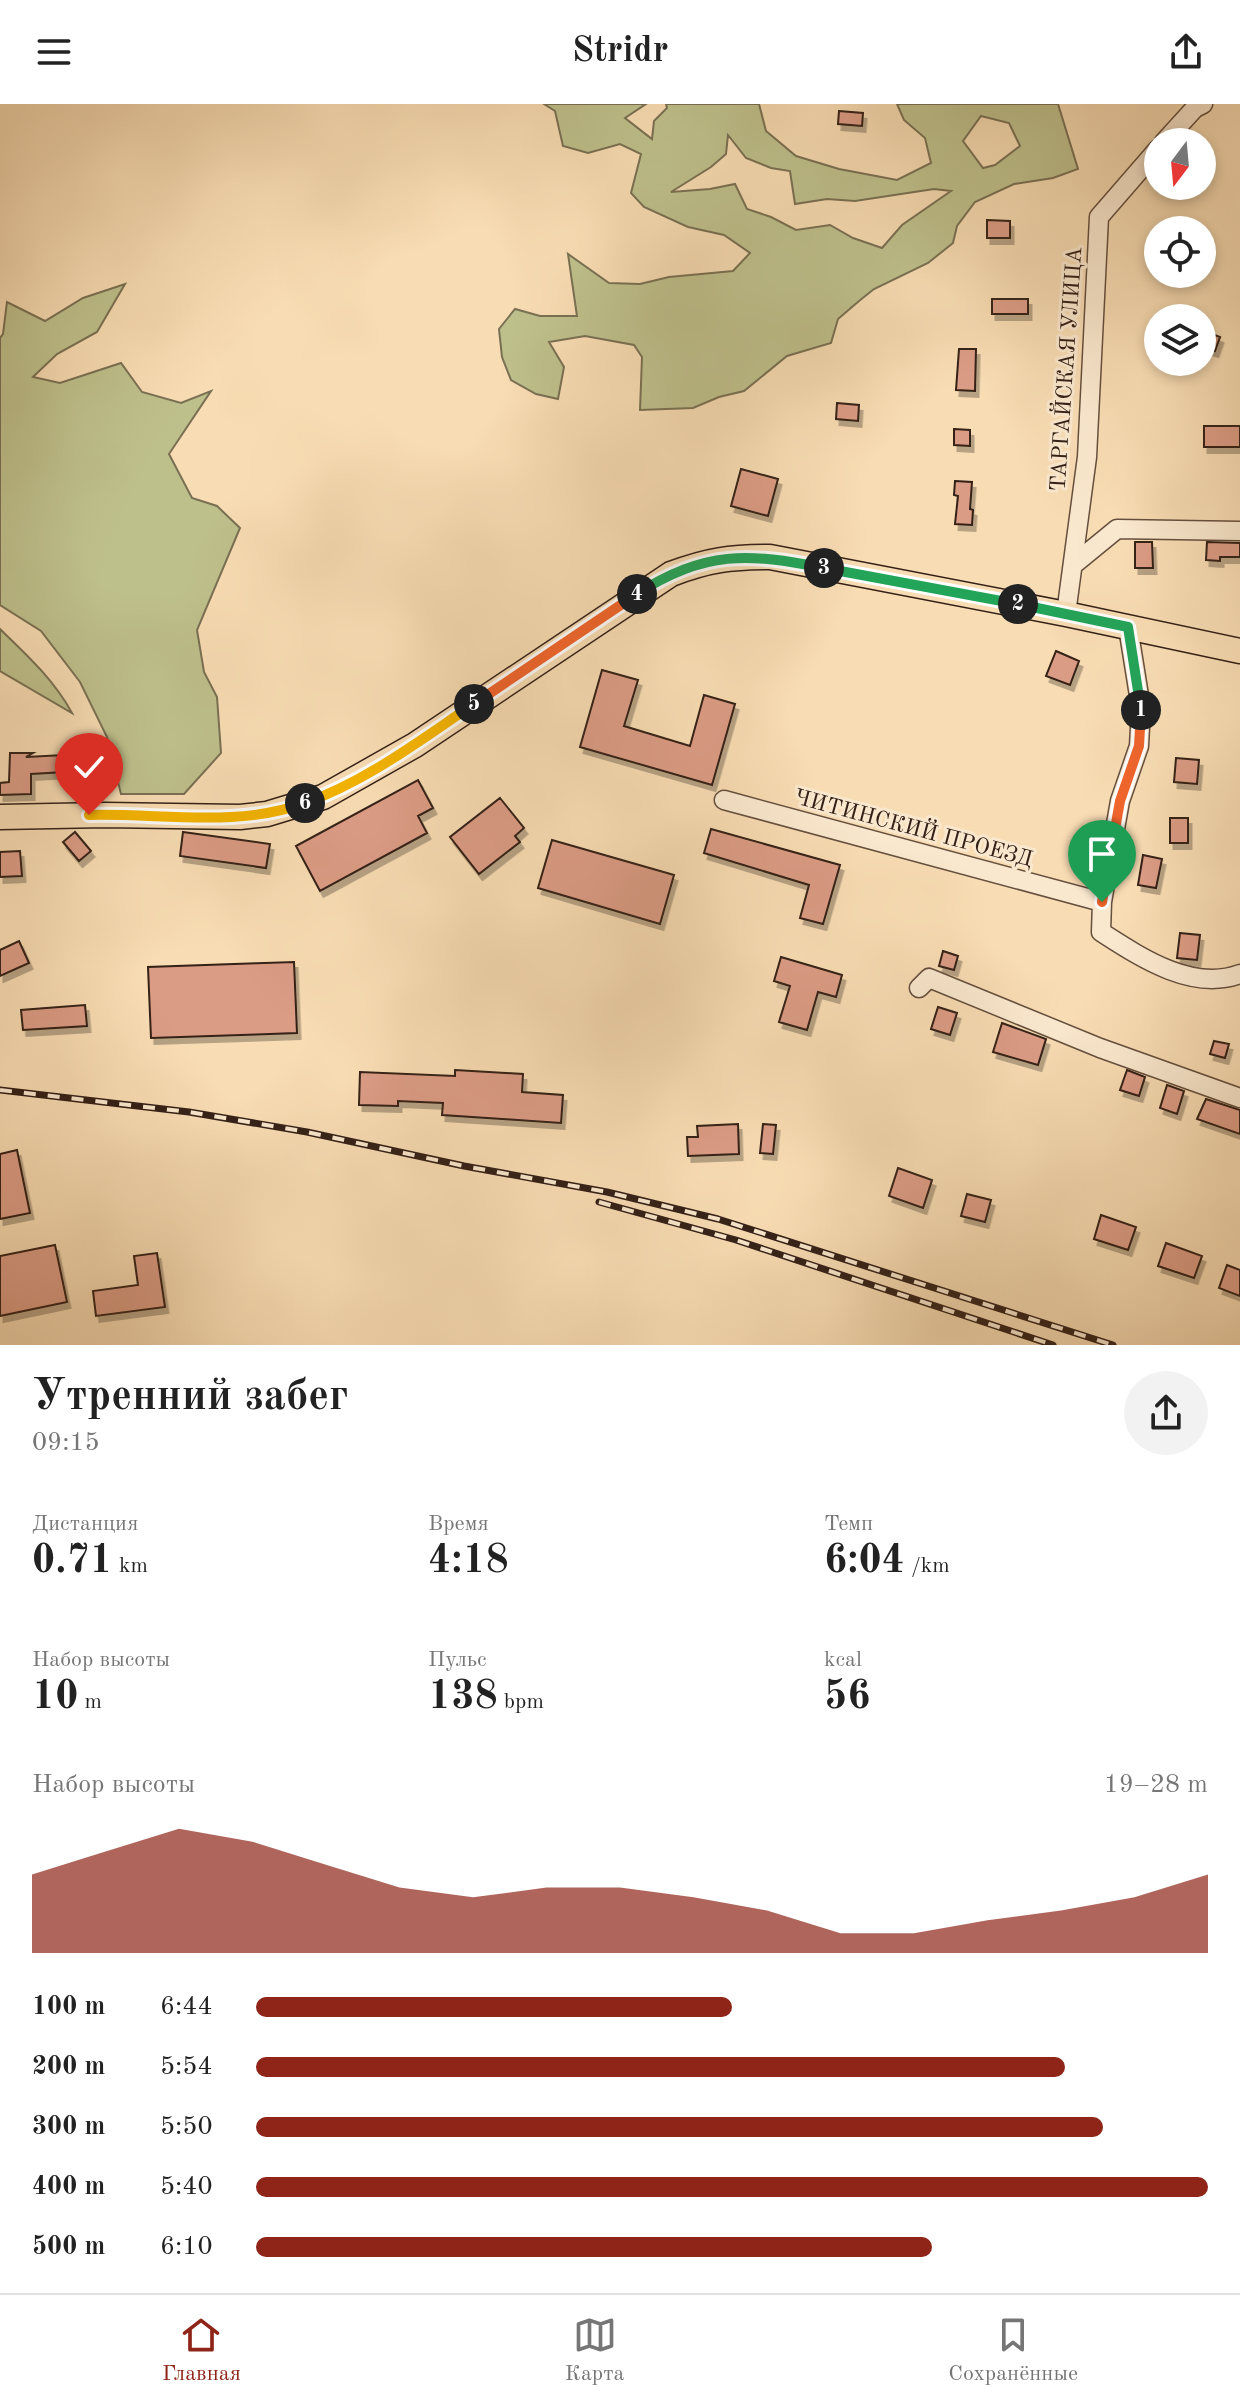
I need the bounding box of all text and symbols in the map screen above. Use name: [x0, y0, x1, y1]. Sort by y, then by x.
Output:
icon: menu: [32, 30, 76, 74]
icon: share: [1164, 30, 1208, 74]
text: Stridr: [572, 34, 668, 70]
north arrow: [1144, 128, 1216, 200]
map controls: [1144, 128, 1216, 376]
button: locate: [1144, 216, 1216, 288]
street label: ТАРГАЙСКАЯ УЛИЦА: [1043, 246, 1087, 492]
button: layers: [1144, 304, 1216, 376]
pin: 3: [804, 548, 844, 588]
text: 3: [818, 557, 830, 579]
pin: 4: [617, 574, 657, 614]
text: 4: [631, 583, 643, 605]
pin: 2: [998, 584, 1038, 624]
text: 2: [1012, 593, 1024, 615]
pin: 5: [454, 684, 494, 724]
pin: 1: [1121, 690, 1161, 730]
text: 5: [468, 693, 480, 715]
text: 1: [1135, 699, 1147, 721]
pin: [55, 733, 123, 815]
icon: check: [67, 745, 111, 789]
pin: 6: [285, 783, 325, 823]
street label: ЧИТИНСКИЙ ПРОЕЗД: [792, 783, 1036, 871]
text: 6: [299, 792, 311, 814]
pin: [1068, 820, 1136, 902]
icon: arrive: [1080, 832, 1124, 876]
button: share: [1124, 1371, 1208, 1455]
text: Утренний забег: [32, 1375, 348, 1419]
text: 09:15: [32, 1430, 100, 1456]
text: Дистанция: [32, 1513, 138, 1535]
text: Время: [428, 1513, 489, 1535]
text: Темп: [824, 1513, 873, 1535]
text: 0.71: [32, 1542, 113, 1582]
text: 4:18: [428, 1542, 509, 1582]
text: 6:04: [824, 1542, 905, 1582]
text: km: [113, 1555, 148, 1577]
text: /km: [905, 1555, 950, 1577]
text: Набор высоты: [32, 1649, 170, 1671]
text: Пульс: [428, 1649, 487, 1671]
text: kcal: [824, 1649, 862, 1671]
text: 10: [32, 1678, 78, 1718]
text: 138: [428, 1678, 498, 1718]
text: 56: [824, 1678, 870, 1718]
text: m: [78, 1691, 102, 1713]
text: bpm: [498, 1691, 544, 1713]
text: Набор высоты: [32, 1772, 195, 1798]
text: 19–28 m: [1104, 1772, 1208, 1798]
text: 100 m: [32, 1994, 105, 2020]
text: 6:44: [160, 1994, 213, 2020]
text: 200 m: [32, 2054, 105, 2080]
text: 5:54: [160, 2054, 213, 2080]
text: 300 m: [32, 2114, 105, 2140]
text: 5:50: [160, 2114, 213, 2140]
text: 400 m: [32, 2174, 105, 2200]
text: 5:40: [160, 2174, 213, 2200]
text: 500 m: [32, 2234, 105, 2260]
text: 6:10: [160, 2234, 213, 2260]
tab: Главная: [162, 2313, 241, 2388]
tab: Карта: [565, 2313, 624, 2388]
tab: Сохранённые: [948, 2313, 1078, 2388]

